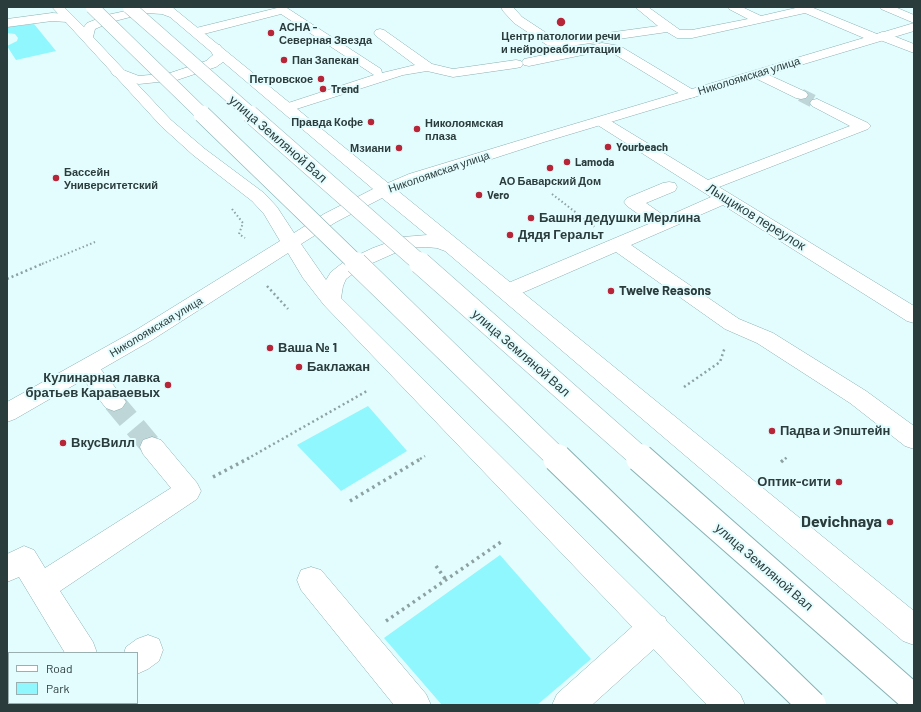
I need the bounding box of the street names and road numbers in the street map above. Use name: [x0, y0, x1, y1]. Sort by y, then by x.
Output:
street label: Николоямская улица: [696, 54, 802, 98]
street label: улица Земляной Вал: [226, 92, 330, 186]
street label: Николоямская улица: [387, 148, 491, 196]
street label: Лыщиков переулок: [704, 180, 808, 254]
street label: Николоямская улица: [107, 294, 205, 360]
street label: улица Земляной Вал: [469, 306, 573, 400]
street label: улица Земляной Вал: [712, 520, 816, 614]

